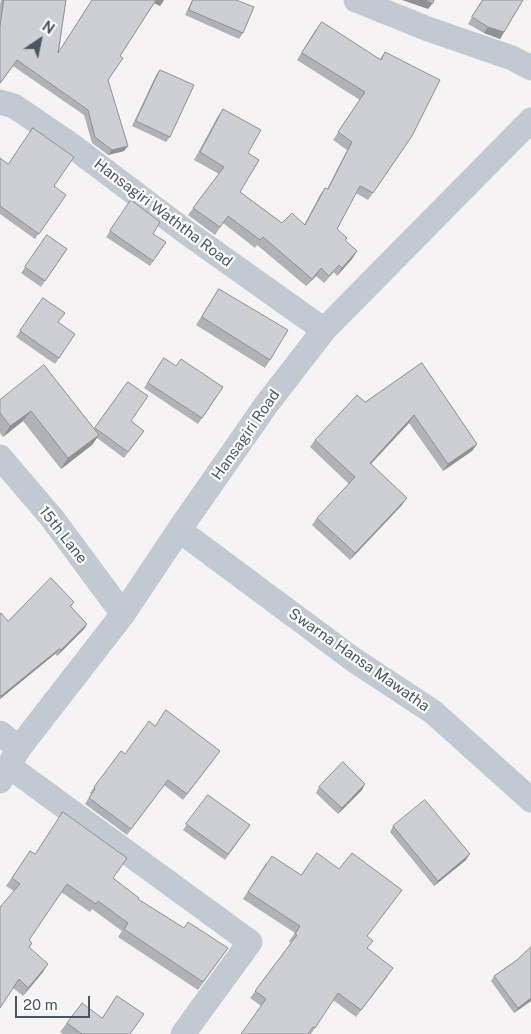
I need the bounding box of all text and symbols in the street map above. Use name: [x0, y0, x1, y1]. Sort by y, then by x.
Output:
north arrow: [15, 15, 65, 65]
text: N: [39, 18, 57, 37]
street label: Hansagiri Waththa Road: [90, 155, 236, 271]
street label: Hansagiri Road: [208, 386, 284, 484]
street label: 15th Lane: [35, 503, 91, 567]
street label: Swarna Hansa Mawatha: [285, 605, 433, 715]
scale bar: [18, 986, 92, 1018]
text: 20 m: [23, 996, 58, 1013]

